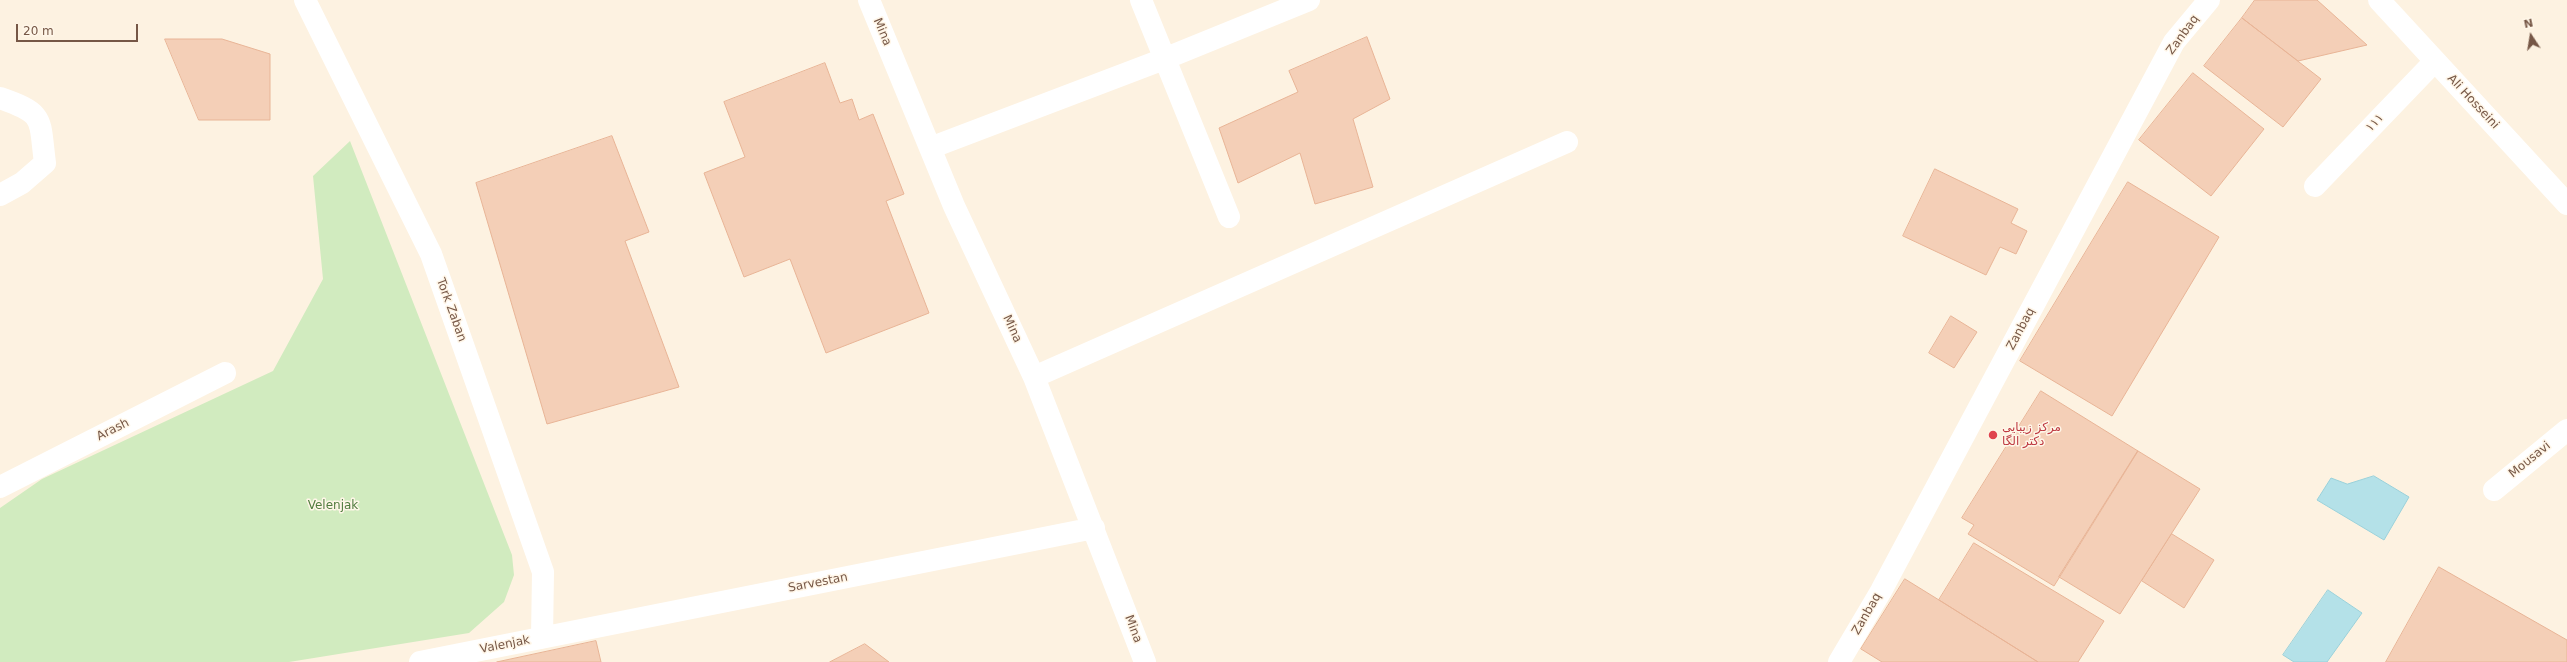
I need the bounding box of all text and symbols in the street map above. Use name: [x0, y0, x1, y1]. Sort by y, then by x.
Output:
street label: Zanbaq: [2164, 12, 2202, 58]
scale bar: [18, 16, 140, 42]
street label: Mina: [870, 16, 894, 48]
north arrow: [2511, 16, 2551, 56]
text: N: [2523, 16, 2534, 31]
text: 20 m: [23, 24, 54, 38]
street label: Ali Hosseini: [2444, 72, 2502, 132]
street label: ۱۱۱: [2363, 111, 2387, 135]
street label: Tork Zaban: [433, 276, 469, 344]
street label: Zanbaq: [2004, 305, 2038, 353]
street label: Mina: [999, 313, 1025, 345]
street label: Arash: [94, 416, 132, 444]
place label: مرکز زیبایی دکتر الگا: [2002, 421, 2061, 449]
marker: مرکز زیبایی دکتر الگا: [1987, 429, 1999, 441]
street label: Mousavi: [2506, 439, 2554, 481]
park label: Velenjak: [308, 499, 358, 513]
street label: Sarvestan: [787, 570, 849, 596]
street label: Zanbaq: [1849, 591, 1885, 637]
street label: Mina: [1121, 613, 1145, 645]
street label: Valenjak: [479, 633, 531, 657]

